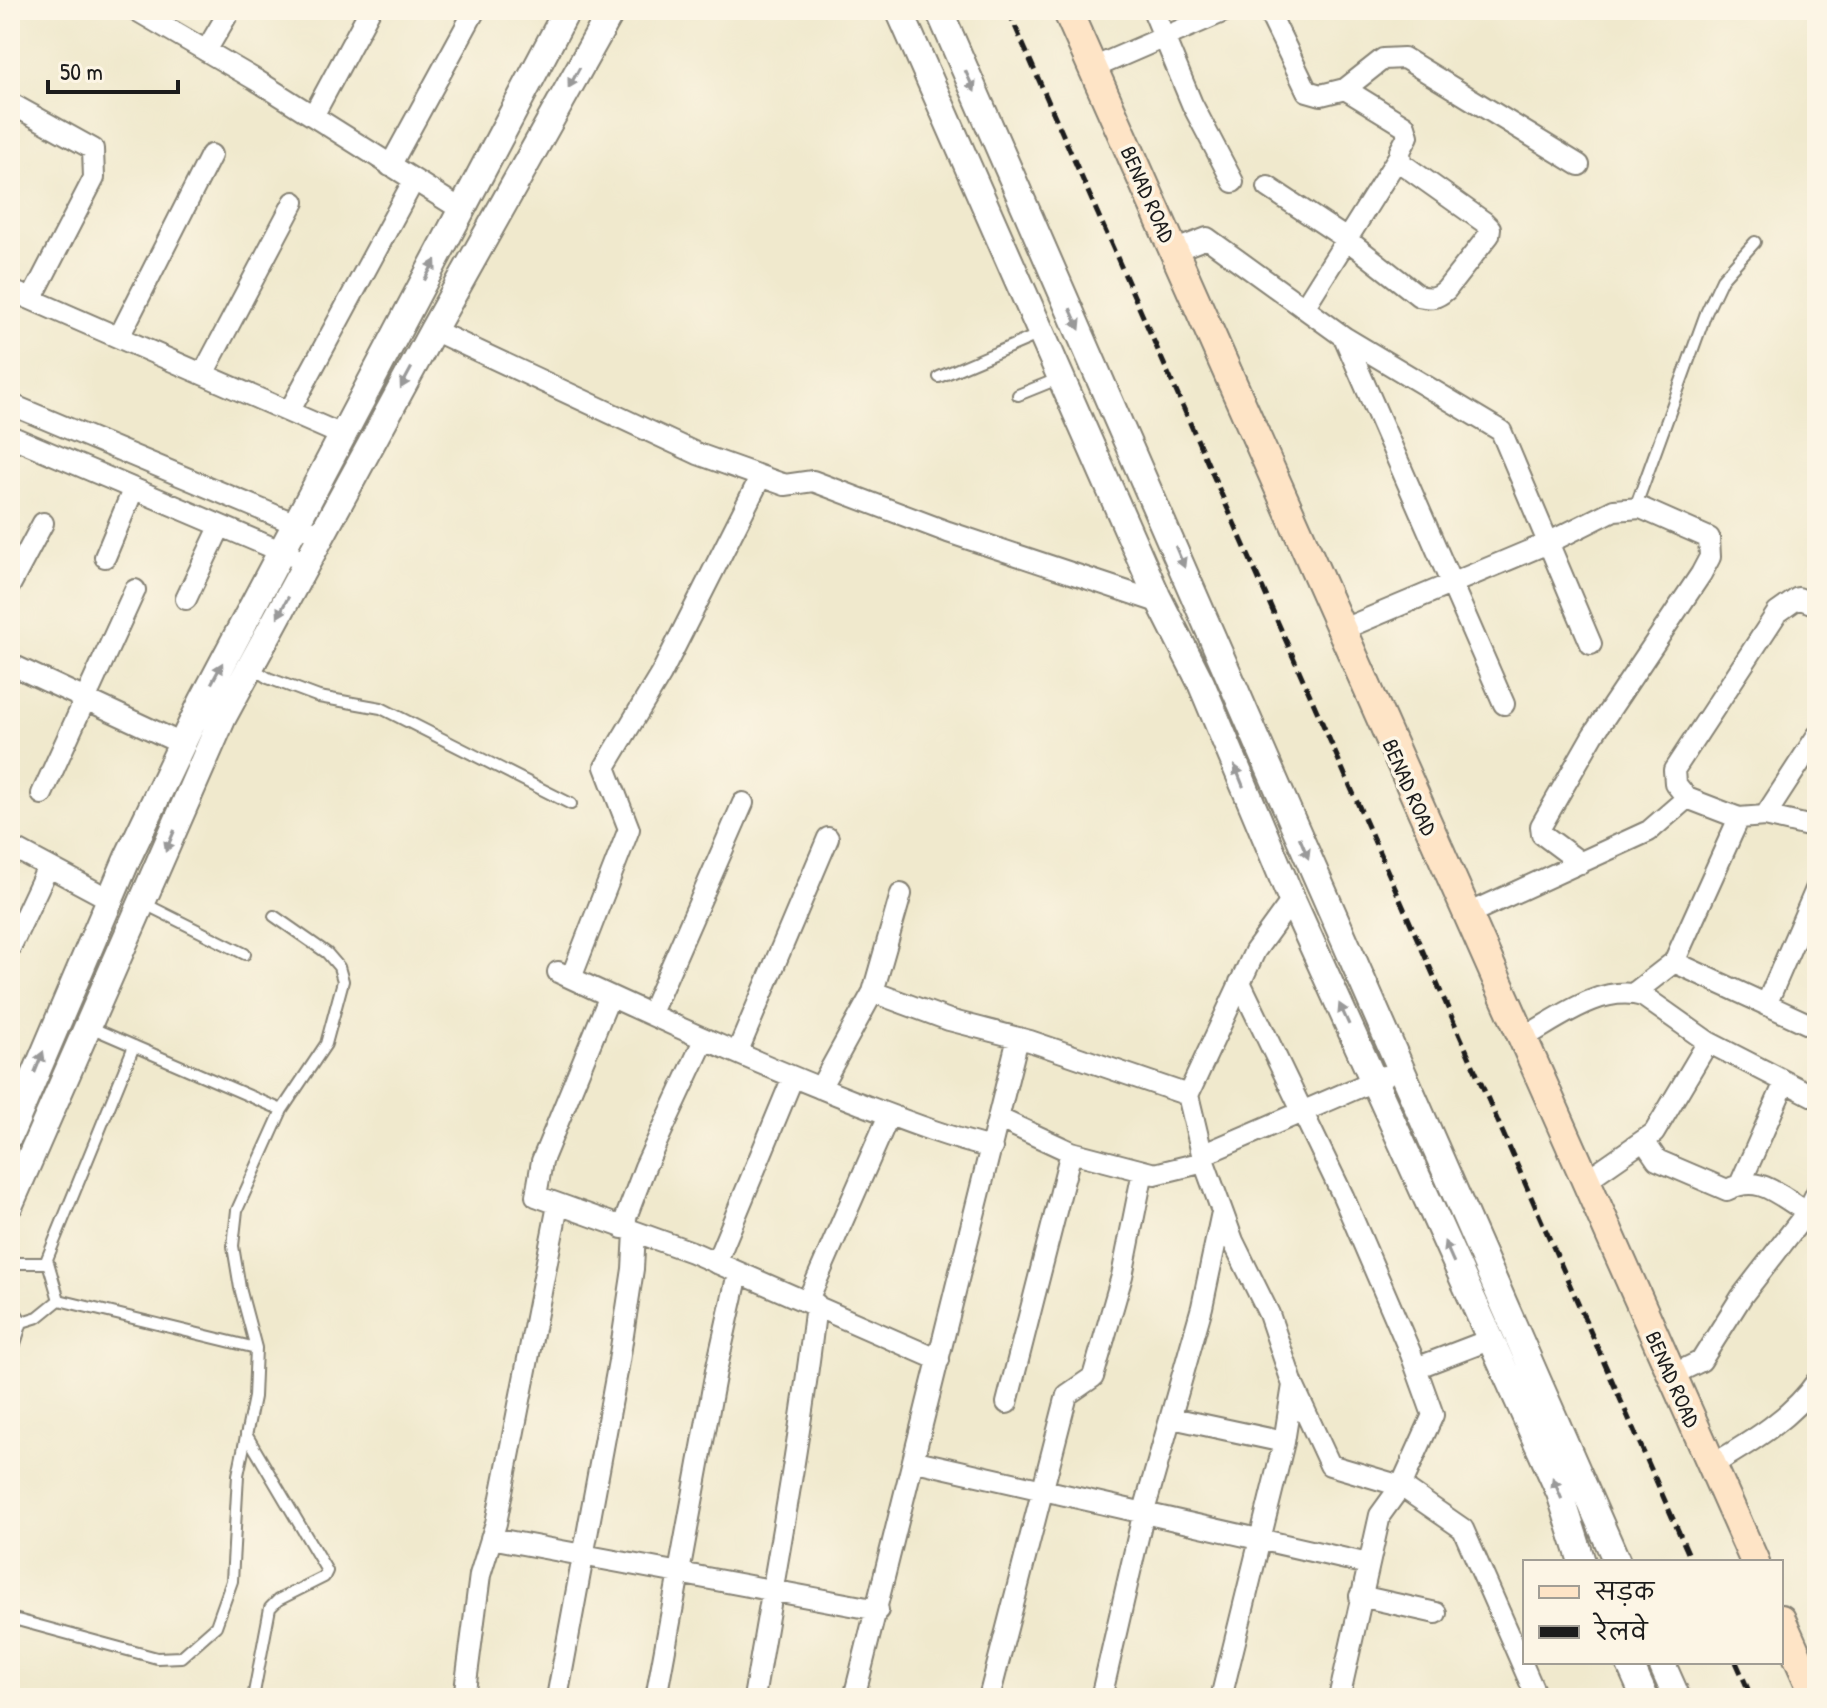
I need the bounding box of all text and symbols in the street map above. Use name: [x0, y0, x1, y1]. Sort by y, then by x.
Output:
scale bar: [48, 44, 178, 94]
text: 50 m: [60, 55, 103, 87]
one-way arrow: [567, 67, 581, 89]
one-way arrow: [963, 70, 977, 93]
street label: BENAD ROAD: [1114, 141, 1183, 247]
one-way arrow: [424, 258, 437, 281]
one-way arrow: [1068, 307, 1082, 331]
one-way arrow: [400, 367, 413, 390]
one-way arrow: [1173, 545, 1186, 569]
one-way arrow: [276, 596, 290, 618]
one-way arrow: [210, 662, 224, 684]
street label: BENAD ROAD: [1376, 734, 1445, 840]
one-way arrow: [1232, 764, 1245, 788]
one-way arrow: [163, 829, 176, 853]
one-way arrow: [1297, 836, 1310, 860]
one-way arrow: [1337, 1002, 1351, 1026]
one-way arrow: [33, 1050, 46, 1074]
one-way arrow: [1443, 1240, 1456, 1264]
street label: BENAD ROAD: [1639, 1326, 1708, 1432]
one-way arrow: [1551, 1476, 1564, 1500]
legend: [1523, 1560, 1783, 1664]
text: सड़क: [1593, 1575, 1656, 1607]
text: रेलवे: [1592, 1612, 1649, 1647]

